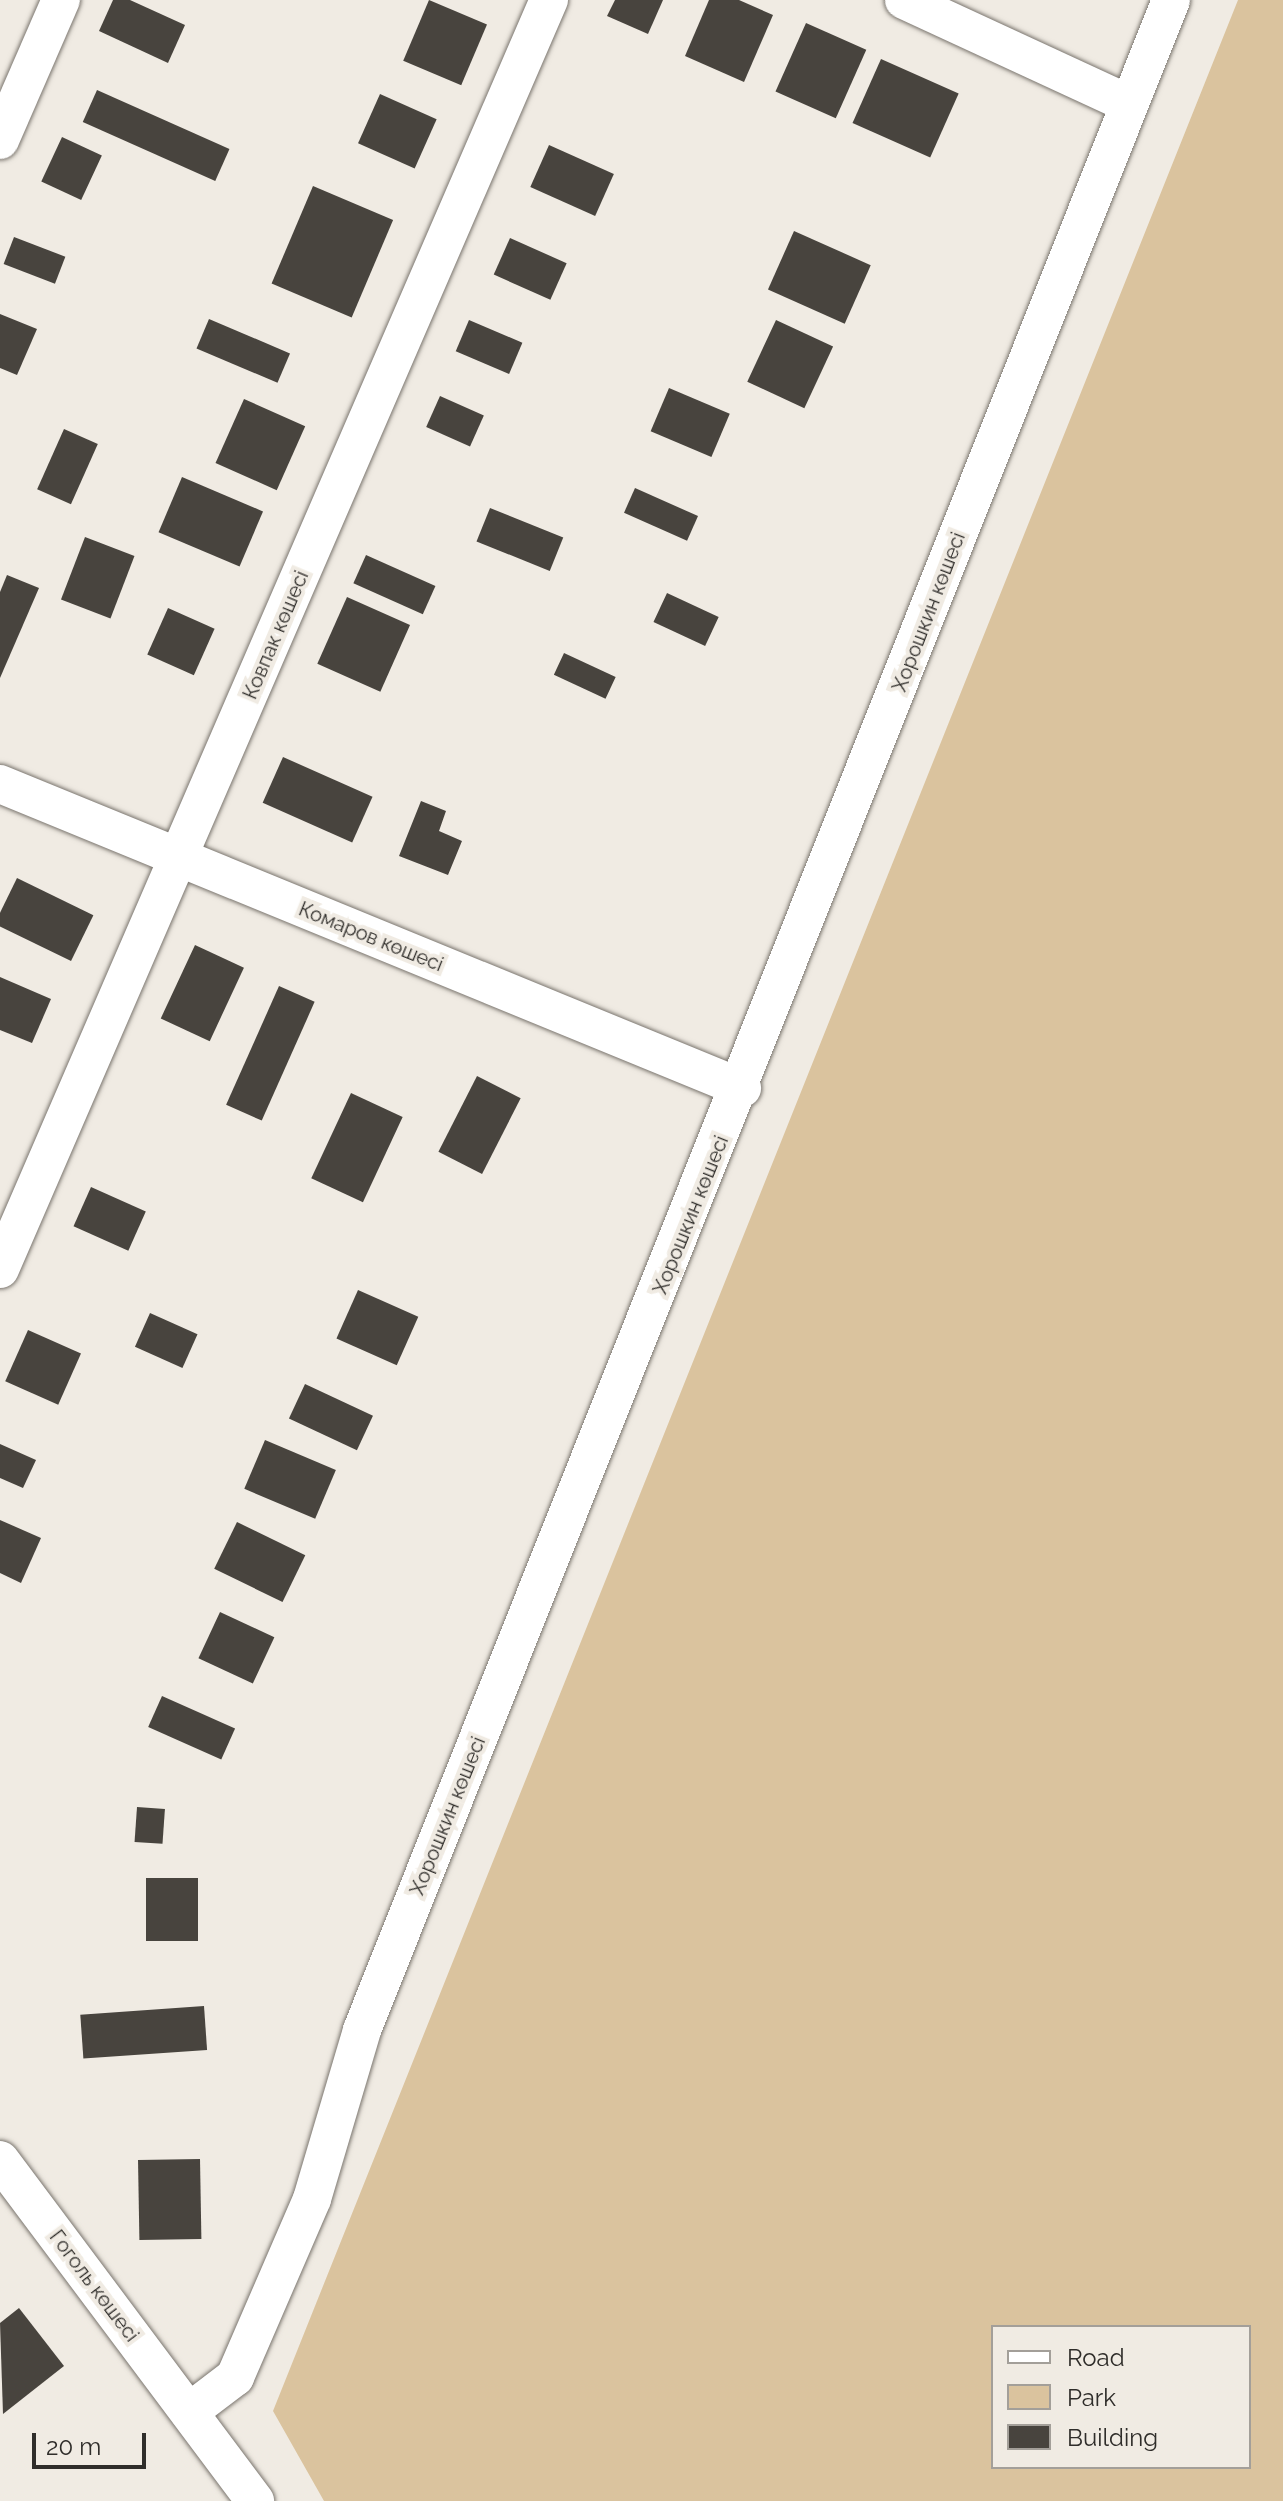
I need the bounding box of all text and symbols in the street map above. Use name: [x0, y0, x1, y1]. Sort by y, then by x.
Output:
street label: Хорошкин көшесі: [888, 529, 970, 695]
street label: Ковпак көшесі: [238, 567, 314, 703]
street label: Комаров көшесі: [295, 897, 447, 977]
street label: Хорошкин көшесі: [648, 1132, 734, 1298]
street label: Хорошкин көшесі: [405, 1733, 491, 1899]
street label: Гоголь көшесі: [44, 2226, 144, 2346]
legend: [991, 2325, 1251, 2469]
text: Road: [1067, 2343, 1125, 2372]
text: Park: [1067, 2383, 1116, 2412]
scale bar: [36, 2417, 150, 2467]
text: Building: [1067, 2423, 1158, 2452]
text: 20 m: [46, 2432, 101, 2461]

